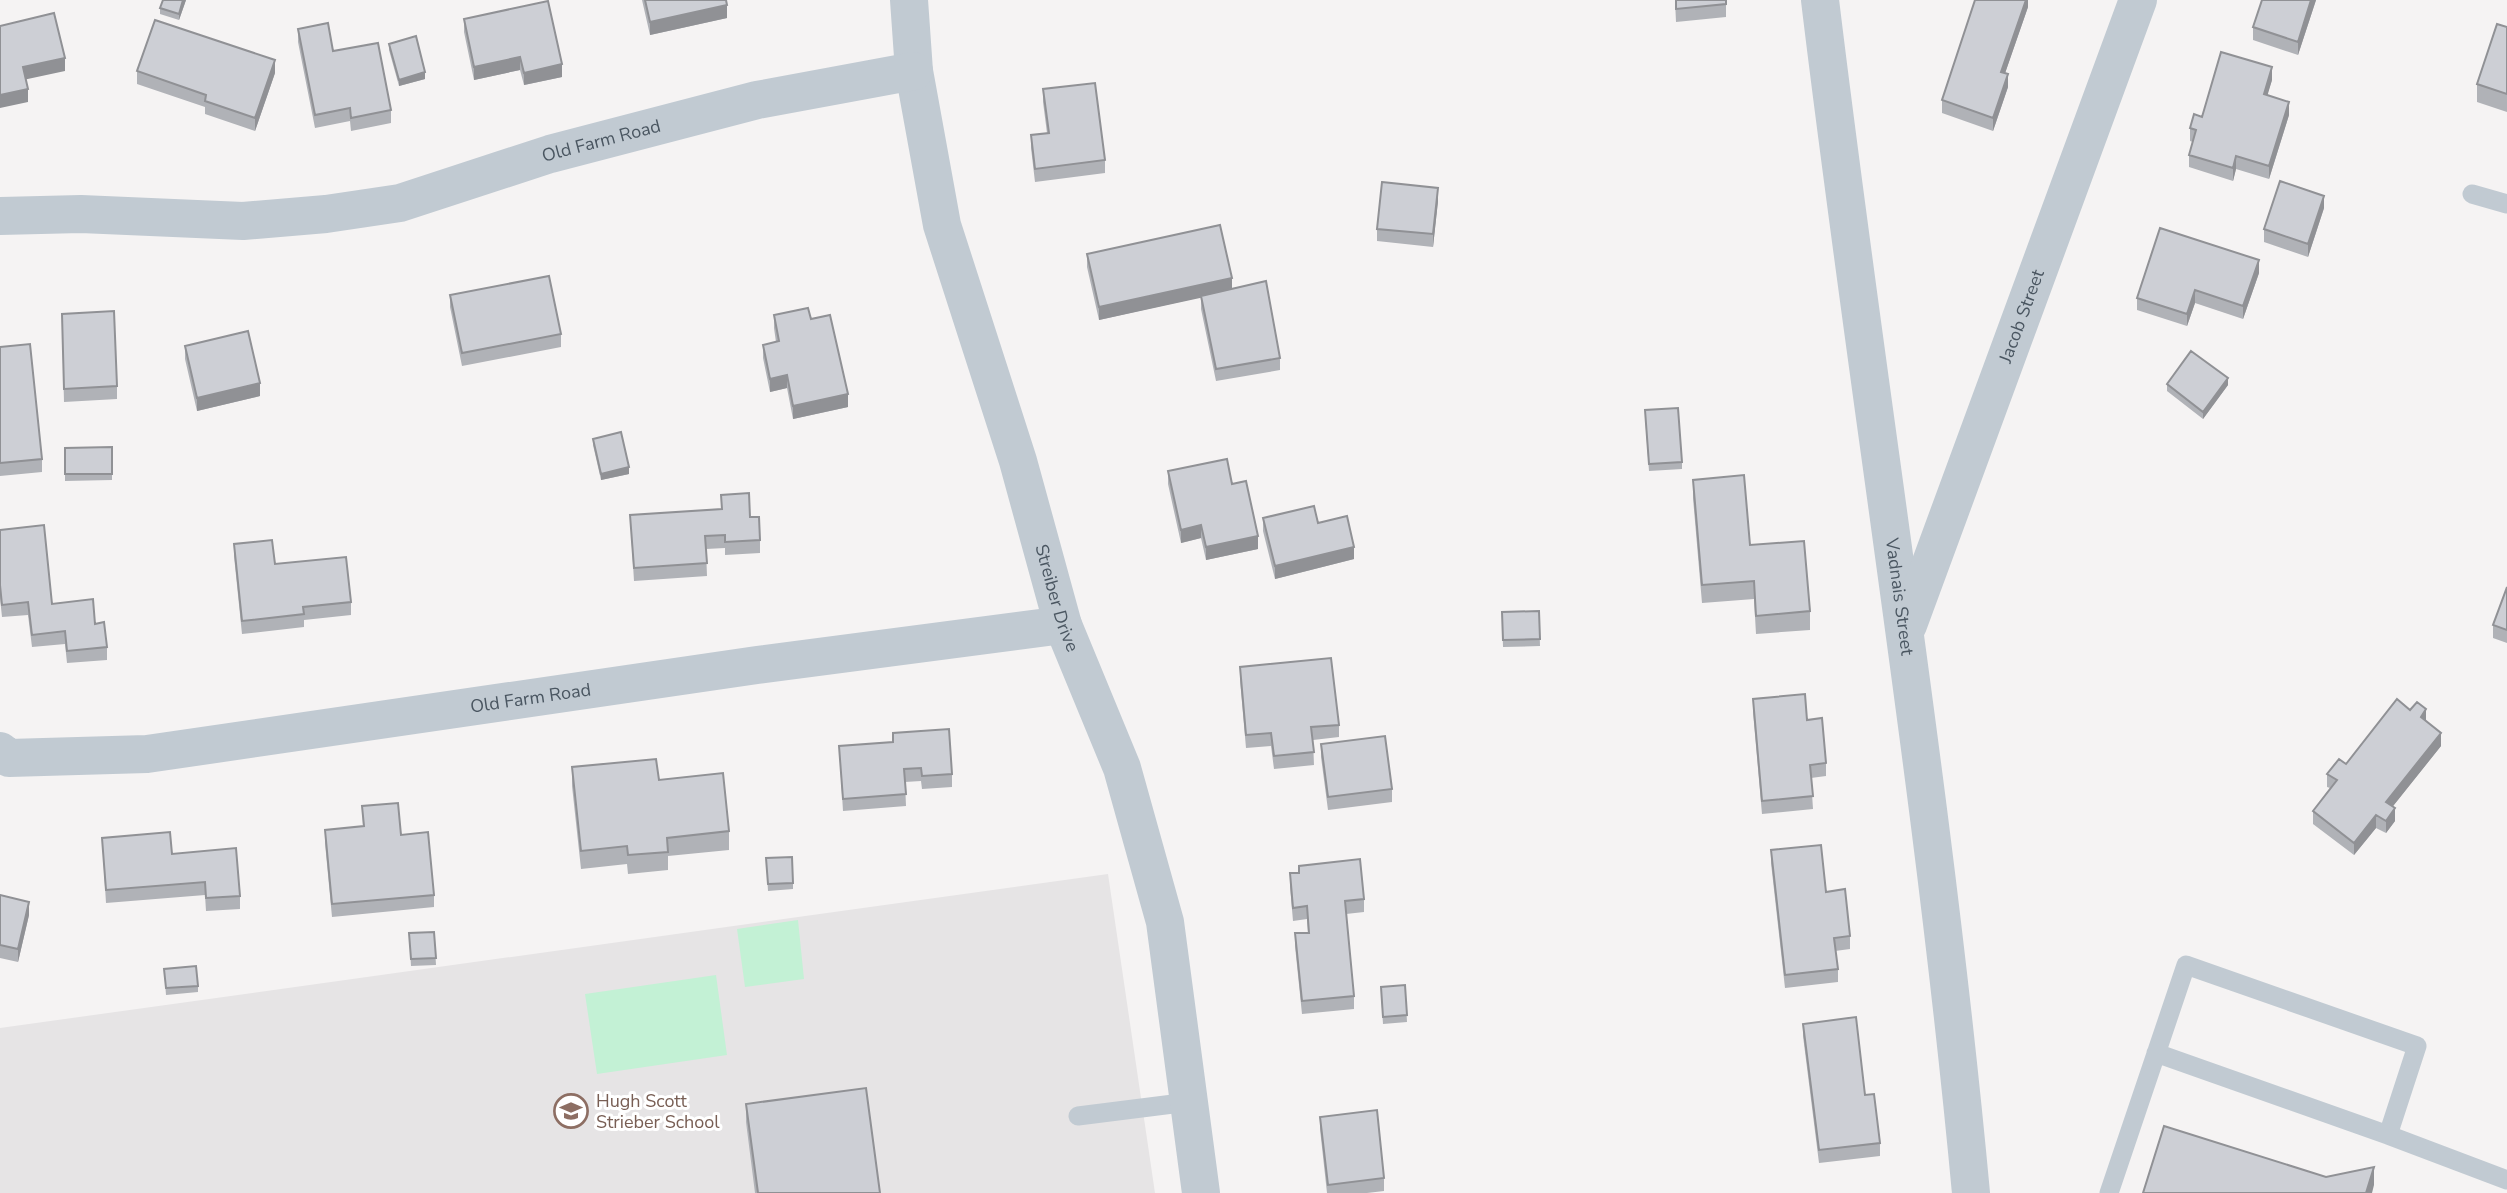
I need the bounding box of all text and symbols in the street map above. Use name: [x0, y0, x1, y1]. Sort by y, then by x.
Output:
street label: Old Farm Road: [539, 114, 663, 168]
street label: Jacob Street: [1993, 266, 2050, 367]
street label: Vadnais Street: [1880, 536, 1920, 657]
street label: Streiber Drive: [1029, 541, 1085, 655]
street label: Old Farm Road: [469, 677, 592, 719]
place label: Hugh Scott Strieber School: [596, 1089, 720, 1134]
school or university icon: Hugh Scott Strieber School: [552, 1092, 590, 1130]

